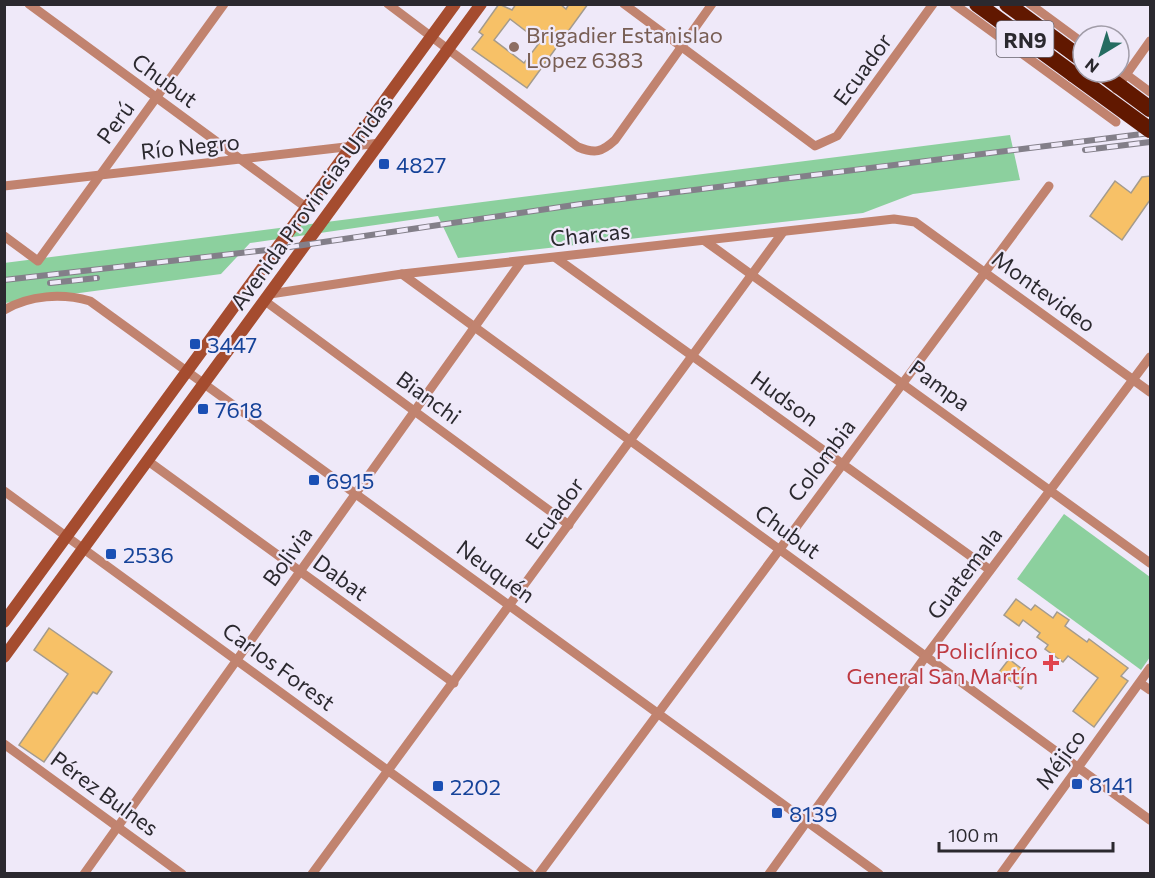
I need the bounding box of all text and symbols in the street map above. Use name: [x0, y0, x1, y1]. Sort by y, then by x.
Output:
place label: Brigadier Estanislao Lopez 6383: [526, 21, 723, 73]
road number: RN9: [996, 21, 1054, 57]
north arrow: [1071, 24, 1131, 84]
street label: Ecuador: [827, 28, 897, 110]
marker: Brigadier Estanislao Lopez 6383: [507, 40, 521, 54]
street label: Chubut: [127, 47, 203, 113]
text: N: [1081, 55, 1102, 77]
street label: Avenida Provincias Unidas: [224, 89, 398, 315]
street label: Perú: [91, 95, 139, 149]
street label: Río Negro: [139, 127, 241, 165]
place label: 4827: [396, 151, 446, 178]
marker: 4827: [377, 157, 391, 171]
street label: Charcas: [549, 216, 631, 252]
street label: Montevideo: [987, 244, 1101, 338]
place label: 3447: [207, 331, 257, 358]
marker: 3447: [188, 337, 202, 351]
street label: Pampa: [904, 354, 976, 416]
street label: Hudson: [746, 364, 824, 432]
street label: Bianchi: [391, 365, 467, 429]
place label: 7618: [215, 396, 263, 423]
marker: 7618: [196, 402, 210, 416]
street label: Colombia: [781, 413, 861, 507]
place label: 6915: [326, 467, 374, 494]
street label: Ecuador: [519, 472, 589, 554]
marker: 6915: [307, 473, 321, 487]
street label: Chubut: [750, 498, 826, 564]
street label: Bolivia: [256, 521, 318, 591]
street label: Guatemala: [921, 522, 1007, 624]
street label: Neuquén: [452, 534, 540, 608]
place label: 2536: [123, 541, 174, 568]
marker: 2536: [104, 547, 118, 561]
street label: Dabat: [308, 548, 374, 606]
street label: Carlos Forest: [218, 616, 340, 716]
place label: Policlínico General San Martín: [847, 637, 1038, 689]
marker: Policlínico General San Martín: [1042, 654, 1060, 672]
street label: Méjico: [1029, 724, 1091, 794]
street label: Pérez Bulnes: [46, 745, 164, 841]
place label: 8141: [1089, 771, 1134, 798]
place label: 2202: [450, 773, 501, 800]
marker: 8141: [1070, 777, 1084, 791]
marker: 2202: [431, 779, 445, 793]
place label: 8139: [789, 800, 838, 827]
marker: 8139: [770, 806, 784, 820]
scale bar: [939, 815, 1113, 853]
text: 100 m: [948, 824, 998, 846]

